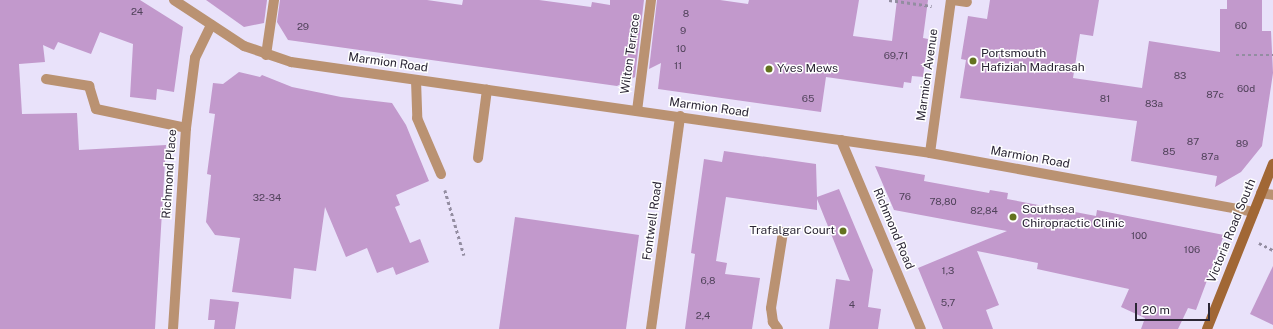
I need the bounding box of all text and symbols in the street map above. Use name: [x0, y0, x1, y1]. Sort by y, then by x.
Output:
house number: 24: [131, 6, 143, 18]
house number: 8: [683, 8, 689, 20]
street label: Wilton Terrace: [618, 13, 644, 95]
house number: 60: [1235, 20, 1247, 32]
house number: 29: [297, 21, 309, 33]
house number: 9: [680, 25, 686, 37]
street label: Marmion Avenue: [914, 28, 942, 122]
house number: 10: [676, 43, 686, 55]
place label: Portsmouth Hafiziah Madrasah: [981, 47, 1085, 75]
street label: Marmion Road: [347, 50, 429, 76]
house number: 69,71: [884, 50, 908, 62]
marker: Portsmouth Hafiziah Madrasah: [968, 56, 978, 66]
house number: 11: [674, 60, 682, 72]
place label: Yves Mews: [777, 62, 838, 76]
marker: Yves Mews: [764, 64, 774, 74]
house number: 83: [1174, 70, 1186, 82]
house number: 60d: [1237, 83, 1255, 95]
house number: 87c: [1206, 89, 1224, 101]
house number: 65: [802, 93, 814, 105]
house number: 81: [1100, 93, 1110, 105]
street label: Marmion Road: [668, 95, 750, 121]
house number: 83a: [1145, 98, 1163, 110]
street label: Richmond Place: [160, 129, 180, 219]
house number: 87: [1187, 136, 1199, 148]
house number: 89: [1236, 138, 1248, 150]
street label: Marmion Road: [989, 144, 1071, 172]
house number: 85: [1163, 146, 1175, 158]
house number: 87a: [1201, 151, 1219, 163]
street label: Victoria Road South: [1205, 177, 1259, 285]
street label: Fontwell Road: [640, 181, 666, 261]
street label: Richmond Road: [869, 186, 917, 272]
house number: 76: [899, 191, 911, 203]
house number: 32-34: [253, 192, 281, 204]
house number: 78,80: [929, 196, 957, 208]
place label: Southsea Chiropractic Clinic: [1022, 203, 1124, 231]
house number: 82,84: [970, 205, 998, 217]
marker: Southsea Chiropractic Clinic: [1007, 211, 1019, 223]
place label: Trafalgar Court: [749, 224, 835, 238]
marker: Trafalgar Court: [838, 226, 848, 236]
house number: 100: [1131, 230, 1147, 242]
house number: 106: [1184, 244, 1200, 256]
house number: 1,3: [942, 265, 954, 277]
house number: 6,8: [700, 275, 716, 287]
scale bar: [1137, 295, 1212, 321]
house number: 5,7: [941, 297, 955, 309]
house number: 4: [849, 299, 855, 311]
text: 20 m: [1142, 303, 1170, 317]
house number: 2,4: [696, 310, 710, 322]

